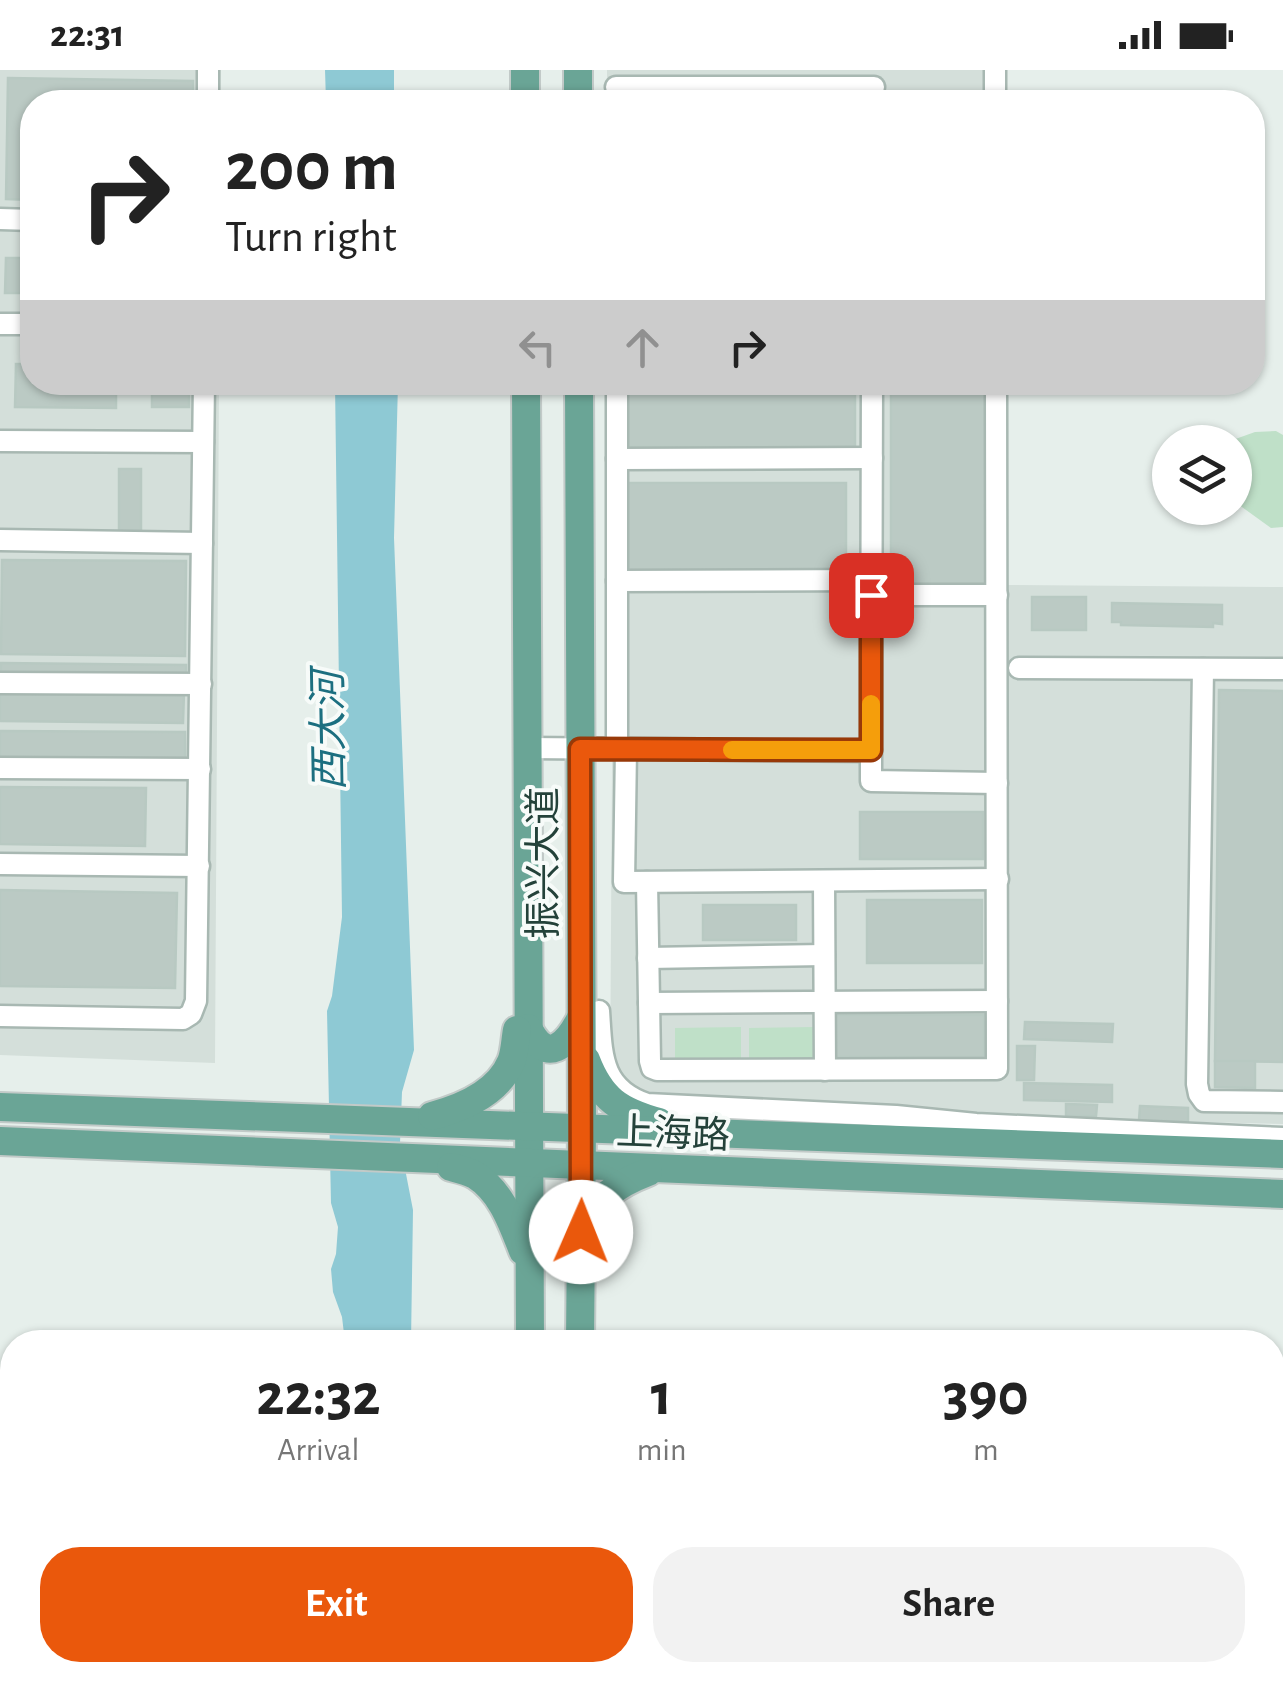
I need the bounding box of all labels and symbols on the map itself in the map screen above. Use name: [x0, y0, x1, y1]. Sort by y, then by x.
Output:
pin: [829, 553, 914, 638]
water label: 西大河: [307, 664, 351, 791]
street label: 振兴大道: [523, 787, 564, 939]
street label: 上海路: [615, 1112, 731, 1156]
position arrow: [529, 1180, 633, 1284]

